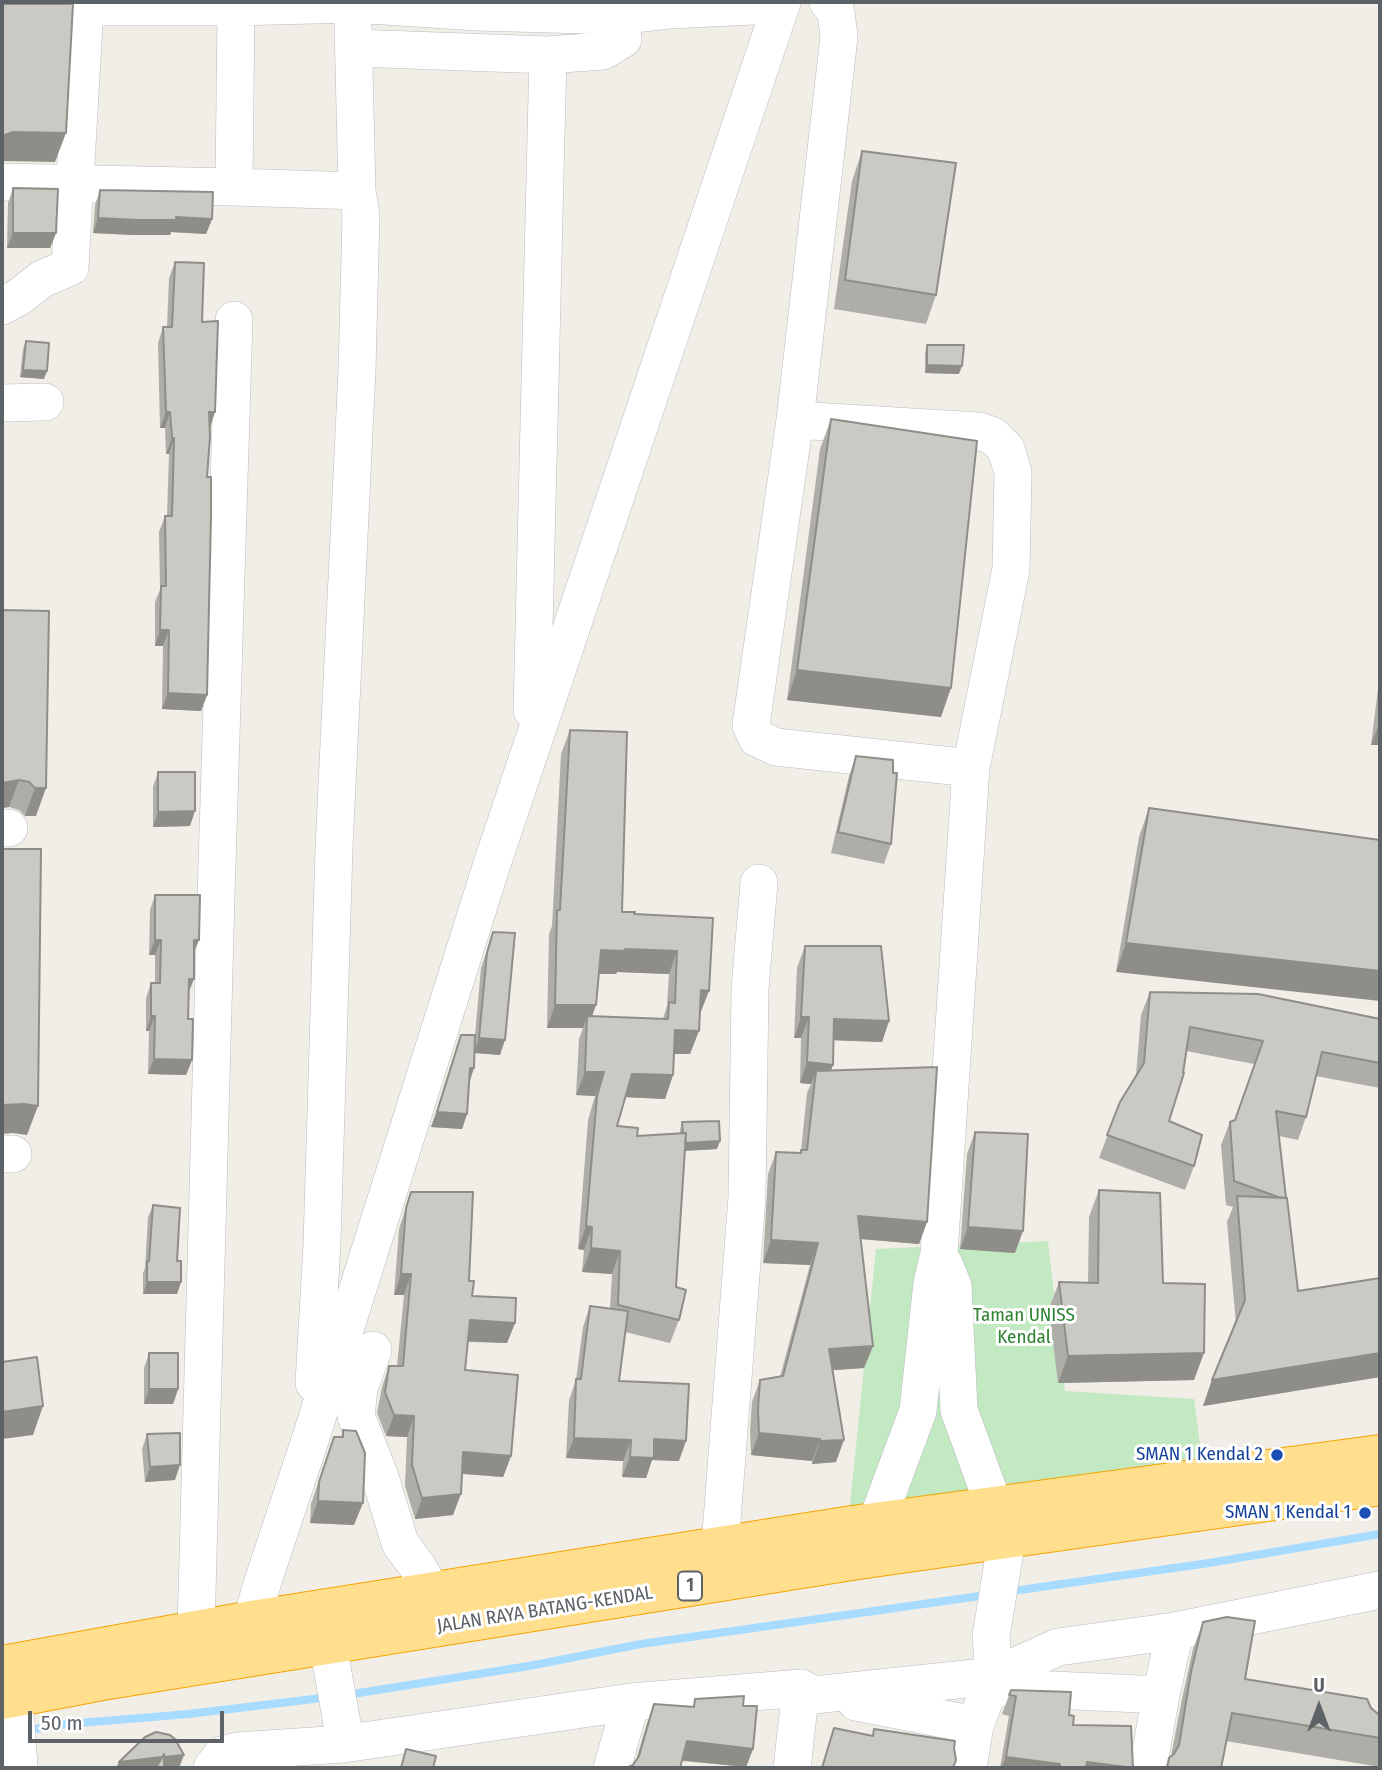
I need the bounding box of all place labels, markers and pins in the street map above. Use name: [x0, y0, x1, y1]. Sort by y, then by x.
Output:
place label: SMAN 1 Kendal 2: [1136, 1444, 1263, 1466]
marker: SMAN 1 Kendal 2: [1269, 1447, 1285, 1463]
place label: SMAN 1 Kendal 1: [1225, 1502, 1351, 1524]
marker: SMAN 1 Kendal 1: [1357, 1505, 1373, 1521]

